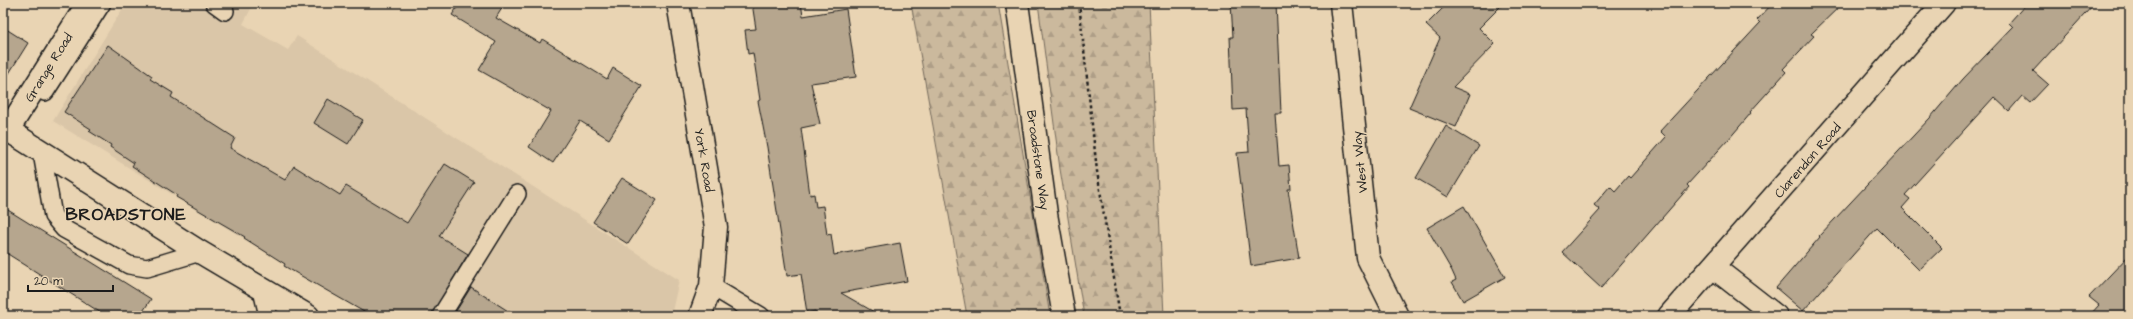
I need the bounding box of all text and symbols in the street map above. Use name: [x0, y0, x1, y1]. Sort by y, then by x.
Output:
street label: Grange Road: [21, 29, 78, 106]
street label: Broadstone Way: [1021, 109, 1054, 211]
street label: Clarendon Road: [1770, 119, 1846, 202]
street label: York Road: [690, 127, 719, 194]
street label: West Way: [1348, 130, 1373, 194]
district label: BROADSTONE: [65, 203, 187, 227]
scale bar: [28, 267, 113, 293]
text: 20 m: [34, 273, 63, 290]

